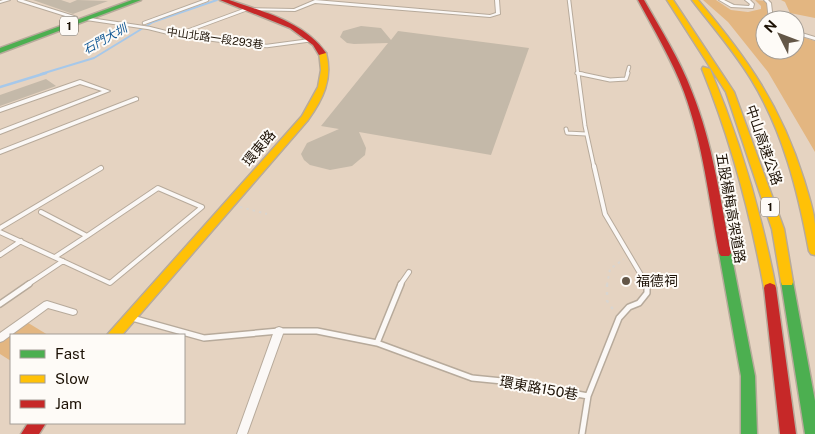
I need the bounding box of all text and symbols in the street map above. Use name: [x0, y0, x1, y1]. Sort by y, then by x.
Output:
north arrow: [755, 10, 805, 60]
road number: 1: [60, 16, 78, 36]
text: N: [761, 17, 780, 36]
water label: 石門大圳: [81, 20, 131, 57]
street label: 中山北路一段293巷: [166, 25, 264, 51]
street label: 中山高速公路: [743, 103, 785, 187]
street label: 環東路: [239, 127, 279, 169]
street label: 五股楊梅高架道路: [713, 151, 749, 265]
road number: 1: [761, 198, 779, 216]
place label: 福德祠: [636, 273, 678, 289]
marker: 福德祠: [620, 275, 632, 287]
legend: [10, 334, 185, 424]
text: Fast: [55, 345, 85, 362]
text: Slow: [55, 370, 90, 387]
street label: 環東路150巷: [499, 373, 579, 403]
text: Jam: [55, 395, 82, 412]

